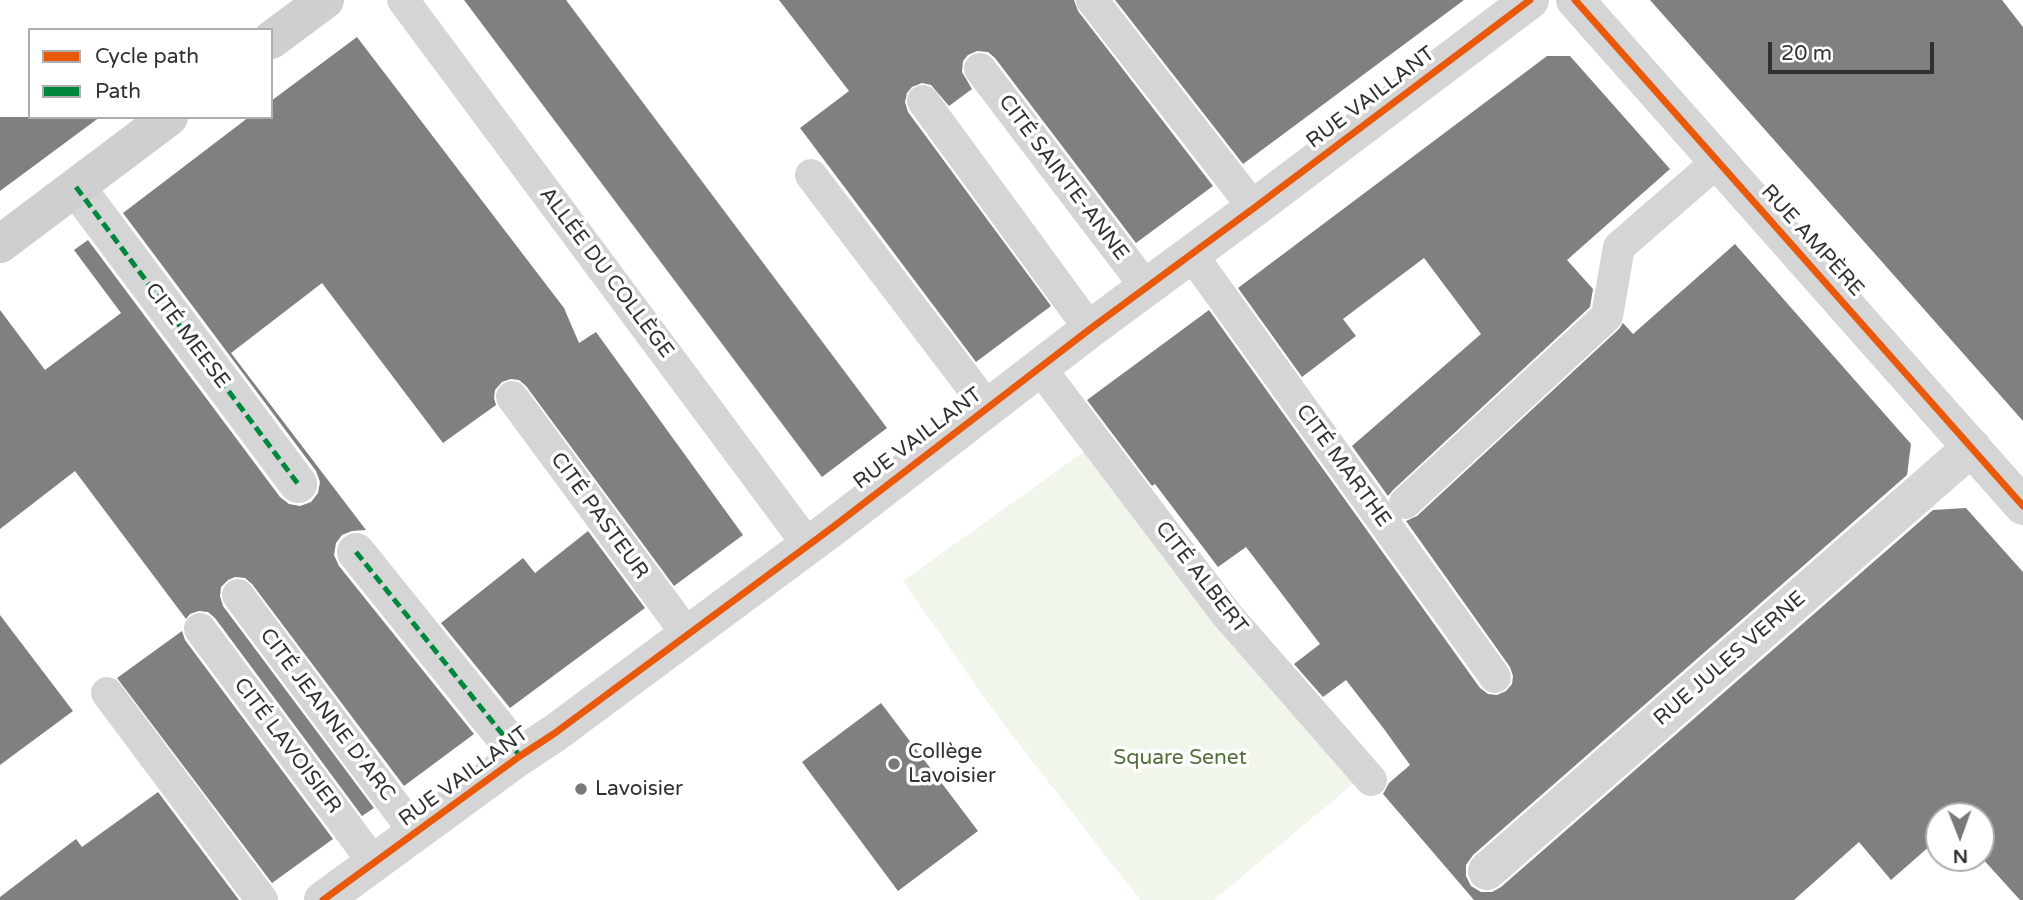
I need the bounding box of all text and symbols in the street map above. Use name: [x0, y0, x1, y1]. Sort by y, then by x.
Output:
legend: [28, 28, 273, 119]
scale bar: [1771, 28, 1937, 72]
text: 20 m: [1781, 41, 1832, 66]
street label: RUE VAILLANT: [1302, 42, 1440, 154]
text: Cycle path: [95, 44, 199, 69]
text: Path: [95, 79, 141, 104]
street label: CITÉ SAINTE-ANNE: [992, 90, 1134, 266]
street label: RUE AMPÈRE: [1755, 180, 1869, 302]
street label: ALLÉE DU COLLÈGE: [534, 183, 678, 363]
street label: CITÉ MEESE: [139, 278, 235, 394]
street label: RUE VAILLANT: [849, 383, 987, 495]
street label: CITÉ MARTHE: [1290, 400, 1396, 532]
street label: CITÉ PASTEUR: [545, 448, 653, 584]
street label: CITÉ ALBERT: [1149, 517, 1253, 639]
street label: RUE JULES VERNE: [1649, 586, 1811, 732]
street label: CITÉ JEANNE D'ARC: [254, 624, 400, 806]
street label: CITÉ LAVOISIER: [228, 673, 346, 819]
street label: RUE VAILLANT: [394, 722, 534, 832]
place label: Collège Lavoisier: [908, 739, 996, 789]
park label: Square Senet: [1113, 745, 1247, 771]
marker: Collège Lavoisier: [886, 756, 902, 772]
place label: Lavoisier: [595, 776, 683, 802]
marker: Lavoisier: [573, 781, 589, 797]
north arrow: [1925, 802, 1995, 872]
text: N: [1953, 845, 1968, 867]

